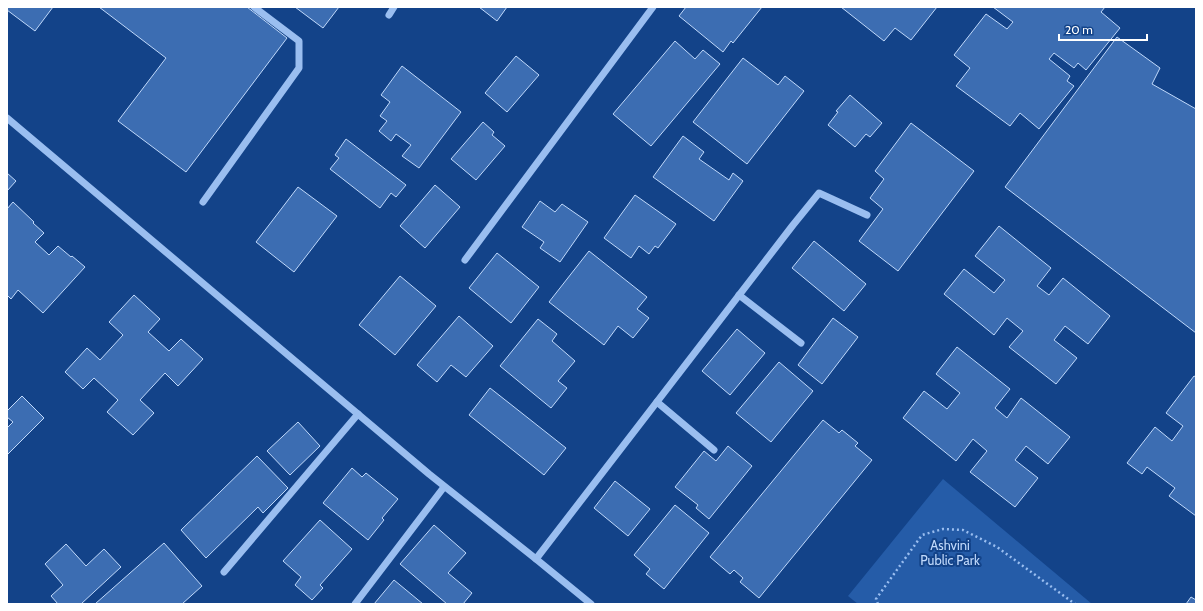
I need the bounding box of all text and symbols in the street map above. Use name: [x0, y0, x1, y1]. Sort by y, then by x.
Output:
scale bar: [1059, 16, 1147, 42]
text: 20 m: [1065, 22, 1093, 37]
park label: Ashvini Public Park: [920, 537, 980, 568]

